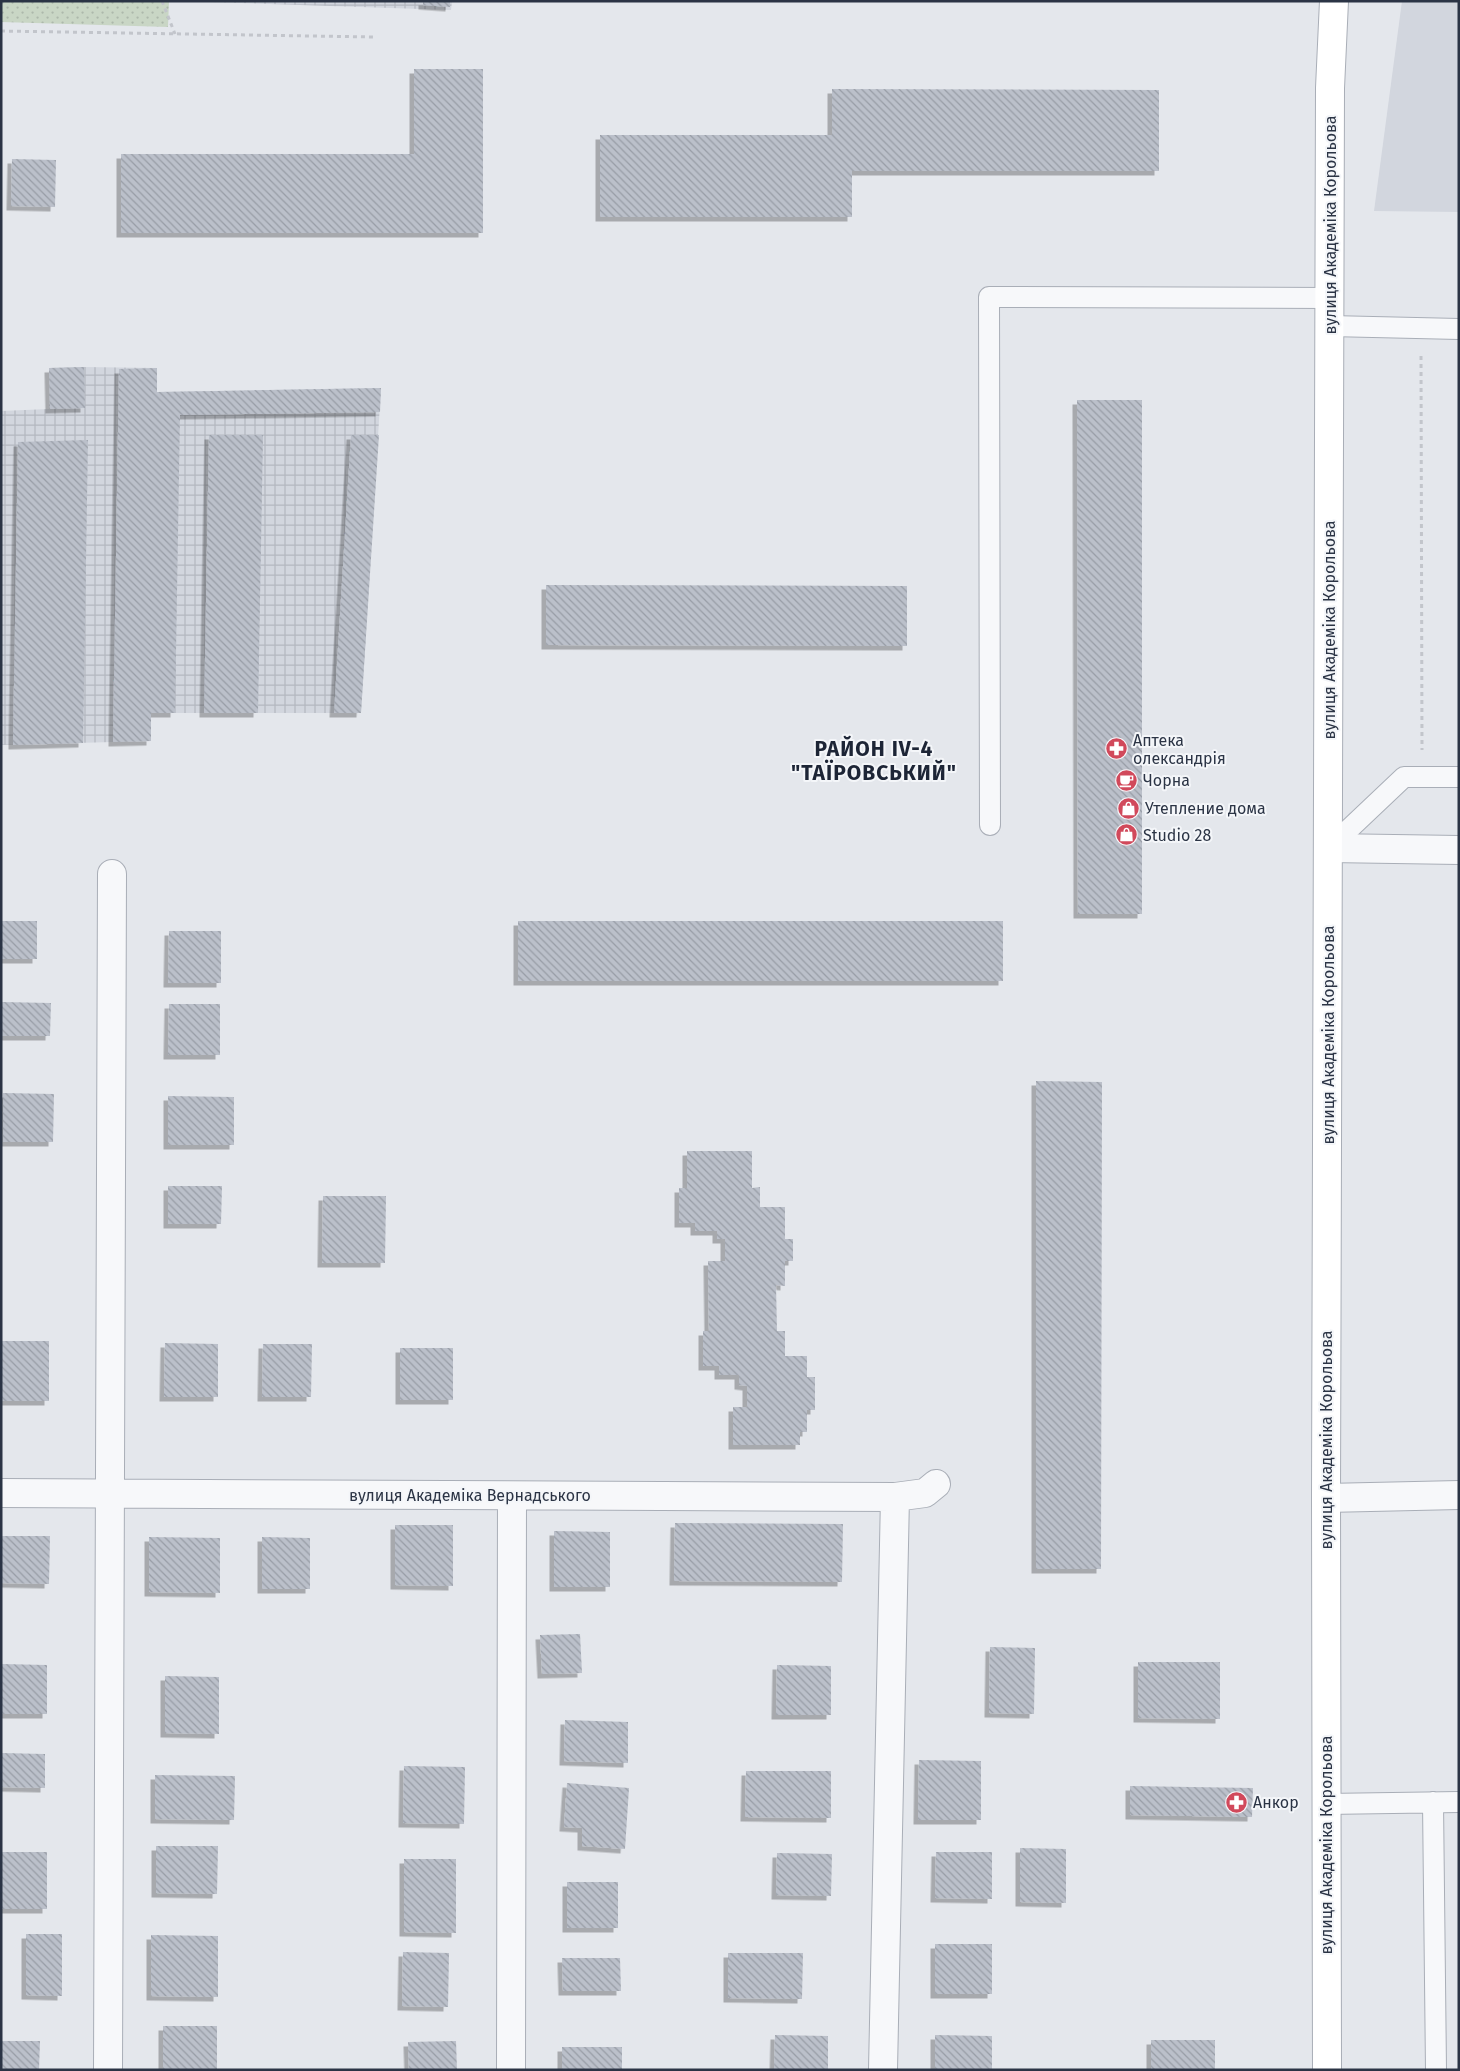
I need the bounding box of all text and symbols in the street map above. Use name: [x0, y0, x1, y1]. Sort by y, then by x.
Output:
street label: вулиця Академіка Корольова: [1321, 115, 1340, 335]
street label: вулиця Академіка Корольова: [1320, 520, 1339, 740]
place label: Аптека олександрія: [1133, 731, 1226, 768]
district label: РАЙОН IV-4 "ТАЇРОВСЬКИЙ": [791, 735, 957, 786]
pharmacy icon: Аптека олександрія: [1105, 737, 1129, 761]
cafe icon: Чорна: [1115, 768, 1139, 792]
place label: Чорна: [1143, 771, 1190, 790]
shop icon: Утепление дома: [1117, 796, 1141, 820]
place label: Утепление дома: [1145, 799, 1266, 818]
shop icon: Studio 28: [1115, 823, 1139, 847]
place label: Studio 28: [1143, 826, 1211, 845]
street label: вулиця Академіка Корольова: [1319, 925, 1338, 1145]
street label: вулиця Академіка Корольова: [1317, 1330, 1336, 1550]
street label: вулиця Академіка Вернадського: [349, 1486, 591, 1505]
street label: вулиця Академіка Корольова: [1317, 1735, 1336, 1955]
pharmacy icon: Анкор: [1225, 1790, 1249, 1814]
place label: Анкор: [1253, 1793, 1299, 1812]

